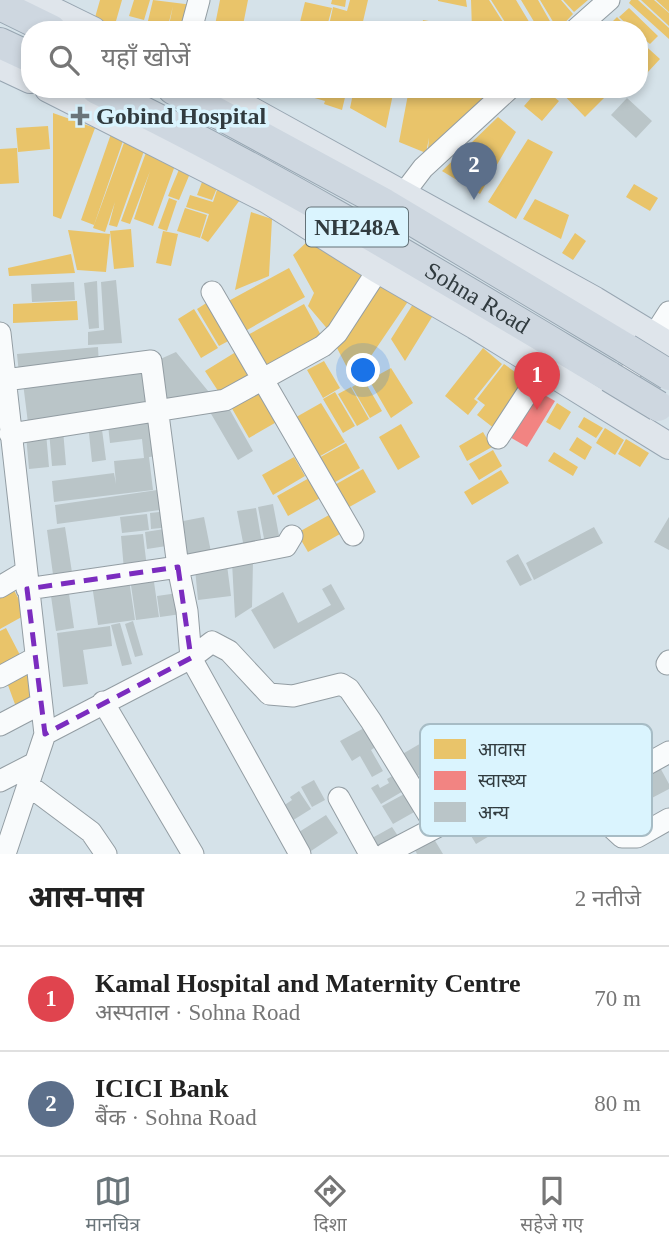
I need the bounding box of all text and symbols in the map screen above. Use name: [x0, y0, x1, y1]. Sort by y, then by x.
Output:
search box: [21, 21, 648, 98]
icon: search: [45, 41, 83, 79]
text: यहाँ खोजें: [101, 43, 190, 72]
place label: Gobind Hospital: [96, 103, 266, 129]
marker: Gobind Hospital: [70, 106, 90, 126]
pin: 2: [451, 142, 497, 200]
road number: NH248A: [306, 208, 408, 246]
street label: Sohna Road: [421, 257, 534, 339]
pin: 1: [514, 352, 560, 410]
your location: [346, 353, 380, 387]
legend: [420, 724, 652, 836]
text: आवास: [478, 739, 527, 760]
text: स्वास्थ्य: [478, 770, 527, 791]
text: अन्य: [478, 802, 510, 823]
text: आस-पास: [28, 880, 144, 913]
text: 2 नतीजे: [575, 886, 641, 911]
text: Kamal Hospital and Maternity Centre: [95, 969, 521, 998]
text: 1: [45, 986, 57, 1011]
text: 70 m: [594, 986, 641, 1011]
text: अस्पताल · Sohna Road: [95, 1000, 300, 1025]
text: ICICI Bank: [95, 1074, 229, 1103]
text: 2: [45, 1091, 57, 1116]
text: 80 m: [594, 1091, 641, 1116]
text: बैंक · Sohna Road: [95, 1105, 257, 1130]
tab: मानचित्र: [86, 1172, 140, 1239]
tab: दिशा: [311, 1172, 349, 1239]
tab: सहेजे गए: [520, 1172, 583, 1239]

